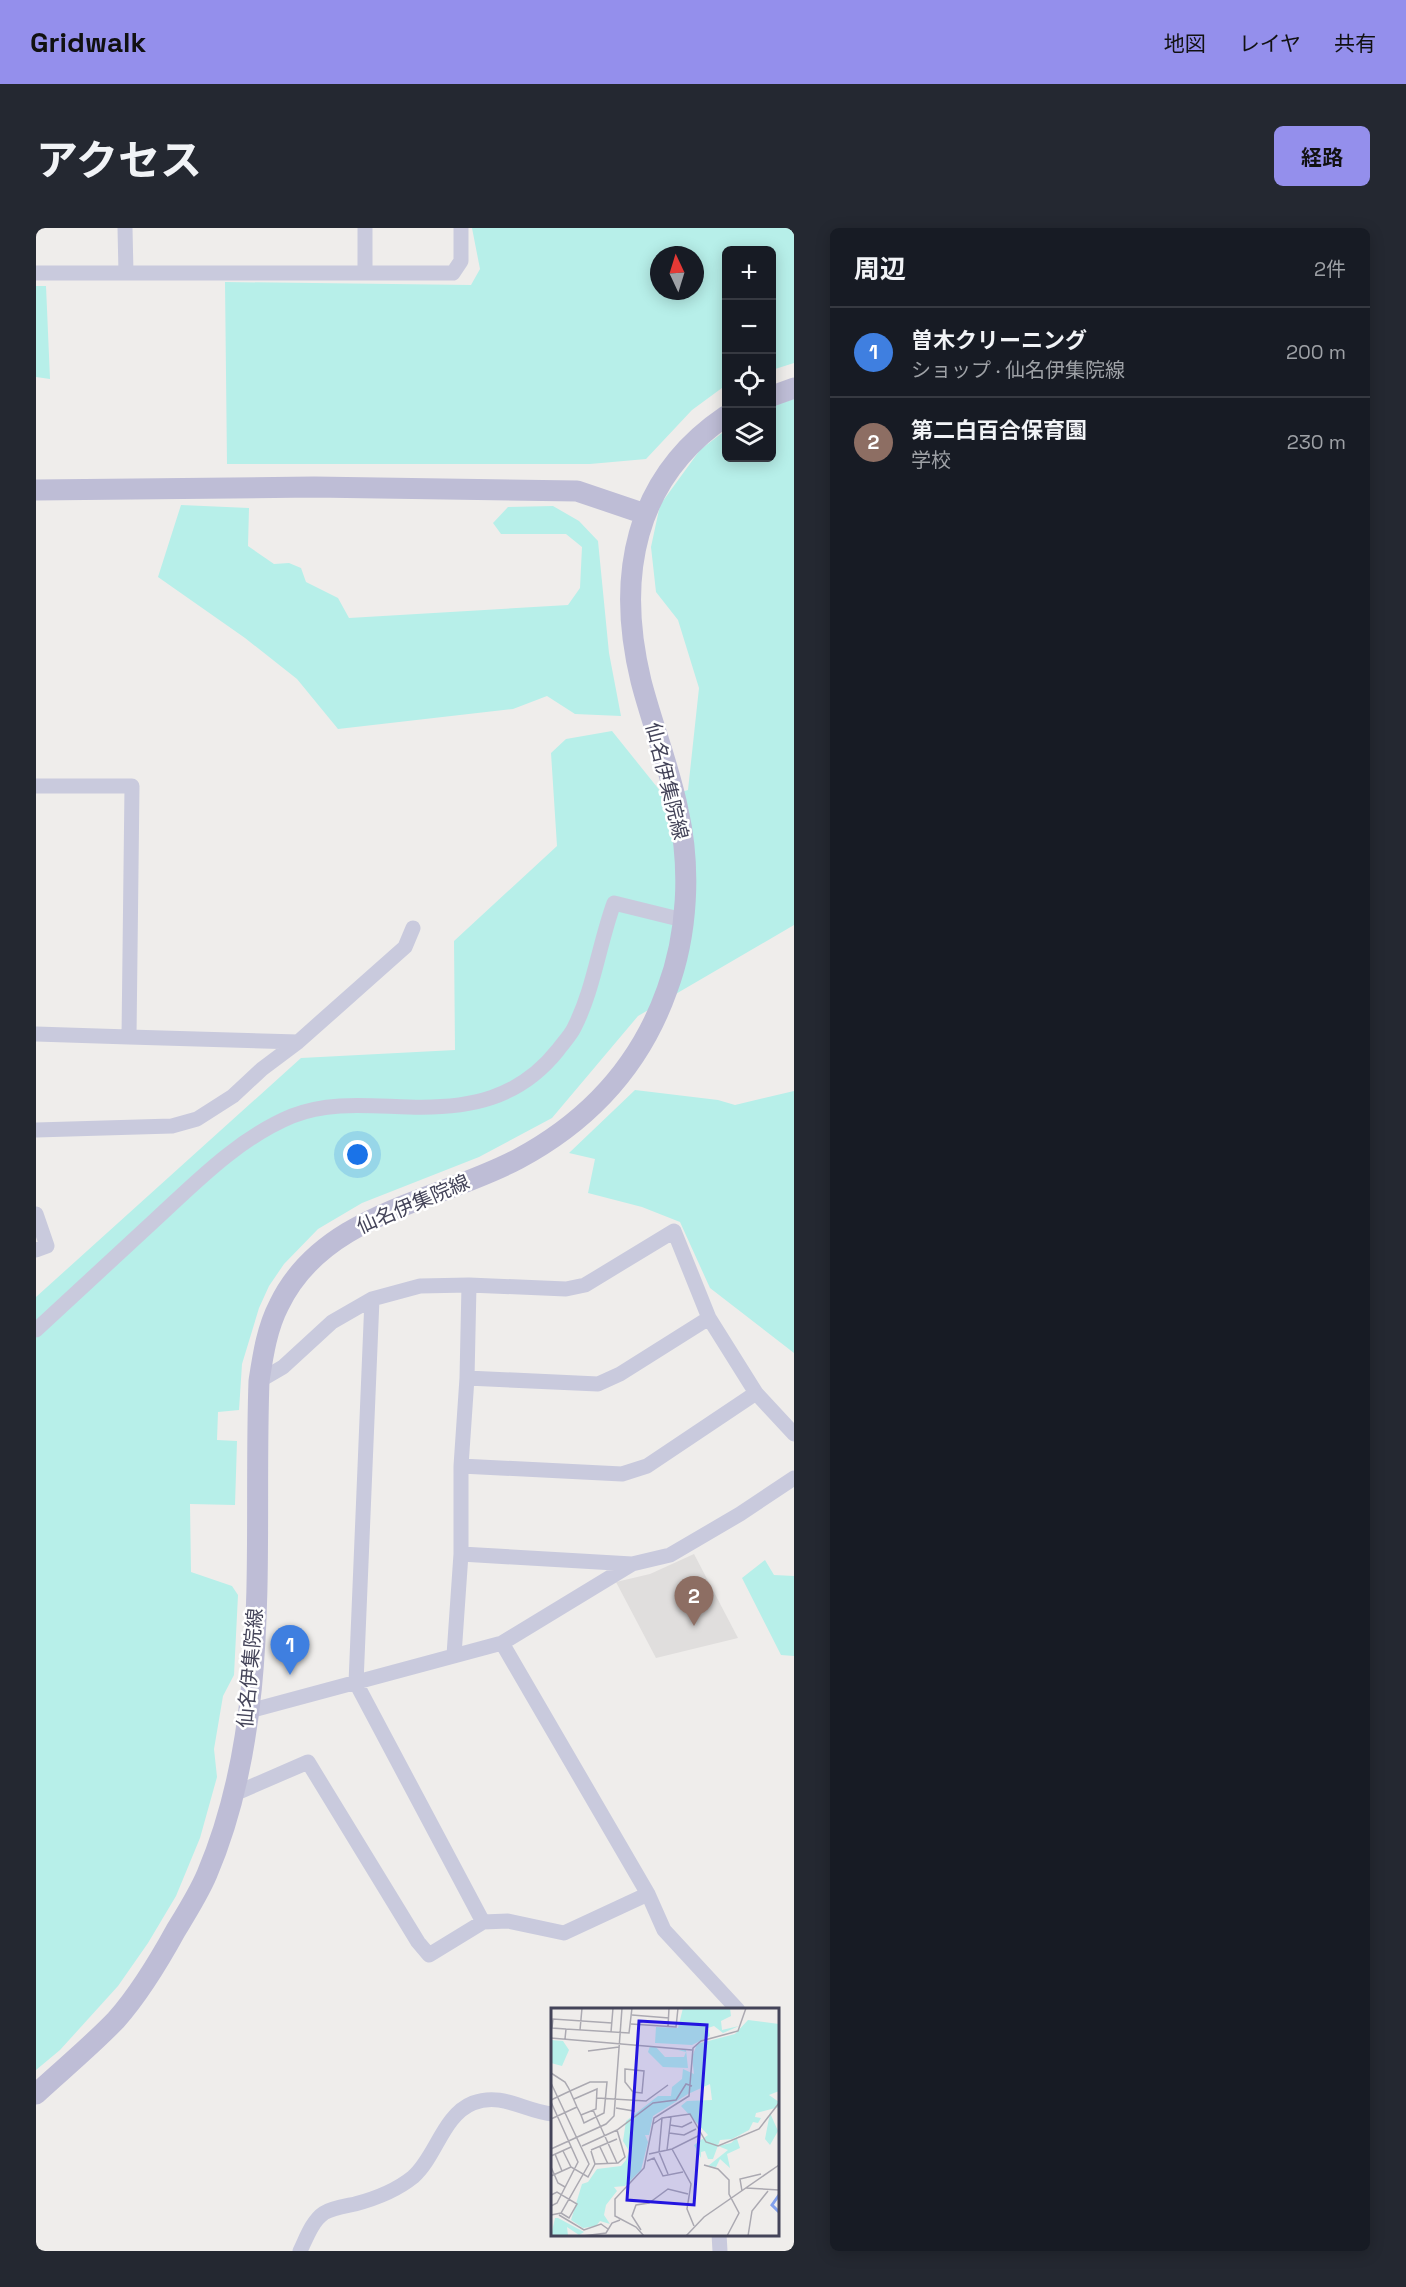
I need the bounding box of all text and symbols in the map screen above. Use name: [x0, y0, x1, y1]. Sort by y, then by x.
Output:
text: Gridwalk: [30, 24, 146, 60]
text: 地図: [1164, 30, 1206, 57]
text: レイヤ: [1239, 30, 1301, 57]
text: 共有: [1334, 30, 1376, 57]
button: 経路: [1274, 126, 1370, 186]
text: アクセス: [36, 134, 202, 187]
north arrow: [650, 246, 704, 300]
map controls: [722, 246, 776, 462]
button: +: [722, 246, 776, 300]
text: 周辺: [854, 252, 906, 286]
text: 2件: [1314, 256, 1346, 282]
button: −: [722, 300, 776, 354]
text: 曽木クリーニング: [911, 326, 1087, 354]
text: 1: [869, 339, 878, 365]
text: 200 m: [1286, 339, 1346, 365]
button: locate: [722, 354, 776, 408]
text: ショップ · 仙名伊集院線: [911, 357, 1125, 383]
button: layers: [722, 408, 776, 462]
text: 第二白百合保育園: [911, 416, 1087, 444]
text: 2: [868, 429, 879, 455]
text: 230 m: [1287, 429, 1346, 455]
text: 学校: [911, 447, 951, 473]
street label: 仙名伊集院線: [640, 720, 694, 842]
your location: [343, 1140, 372, 1169]
street label: 仙名伊集院線: [353, 1169, 473, 1239]
pin: 2: [674, 1576, 714, 1626]
street label: 仙名伊集院線: [232, 1607, 268, 1729]
pin: 1: [270, 1626, 310, 1675]
inset map: [551, 2008, 779, 2236]

